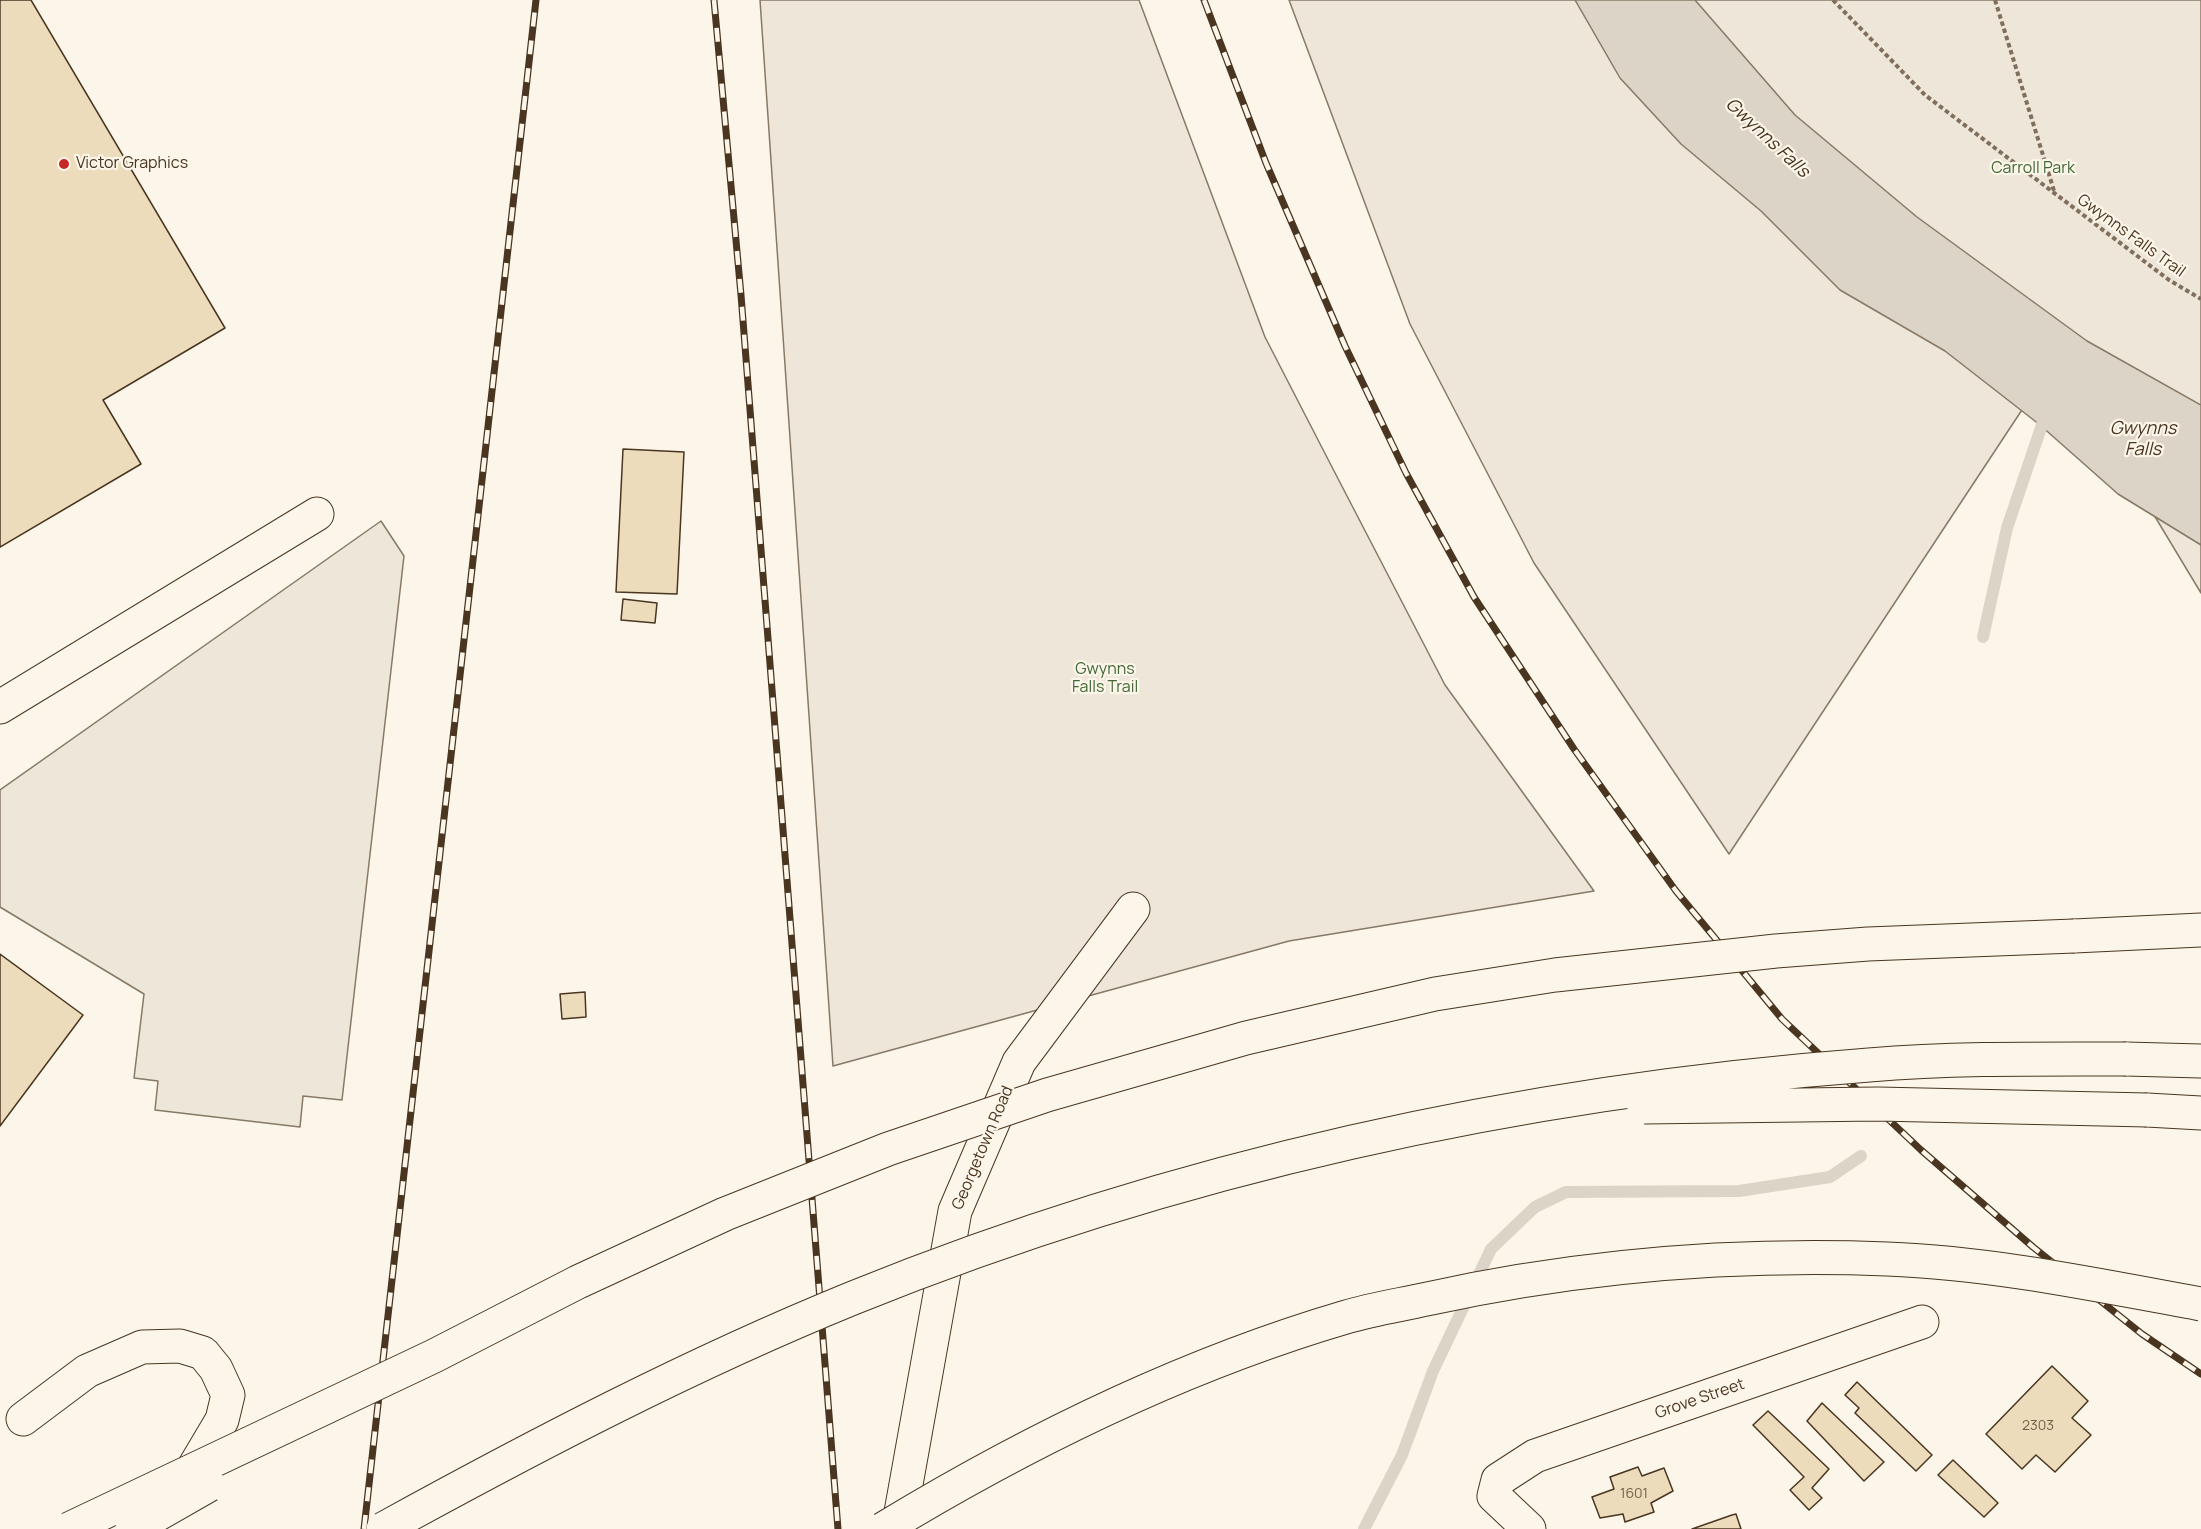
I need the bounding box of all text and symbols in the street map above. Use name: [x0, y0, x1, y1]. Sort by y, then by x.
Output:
water label: Gwynns Falls: [1721, 94, 1813, 182]
place label: Victor Graphics: [76, 154, 188, 174]
marker: Victor Graphics: [57, 157, 71, 171]
park label: Carroll Park: [1991, 159, 2075, 179]
street label: Gwynns Falls Trail: [2073, 190, 2189, 282]
water label: Gwynns Falls: [2110, 418, 2176, 460]
park label: Gwynns Falls Trail: [1072, 660, 1138, 698]
street label: Georgetown Road: [948, 1083, 1018, 1213]
street label: Grove Street: [1653, 1375, 1747, 1423]
house number: 2303: [2022, 1418, 2054, 1434]
house number: 1601: [1620, 1486, 1648, 1502]

